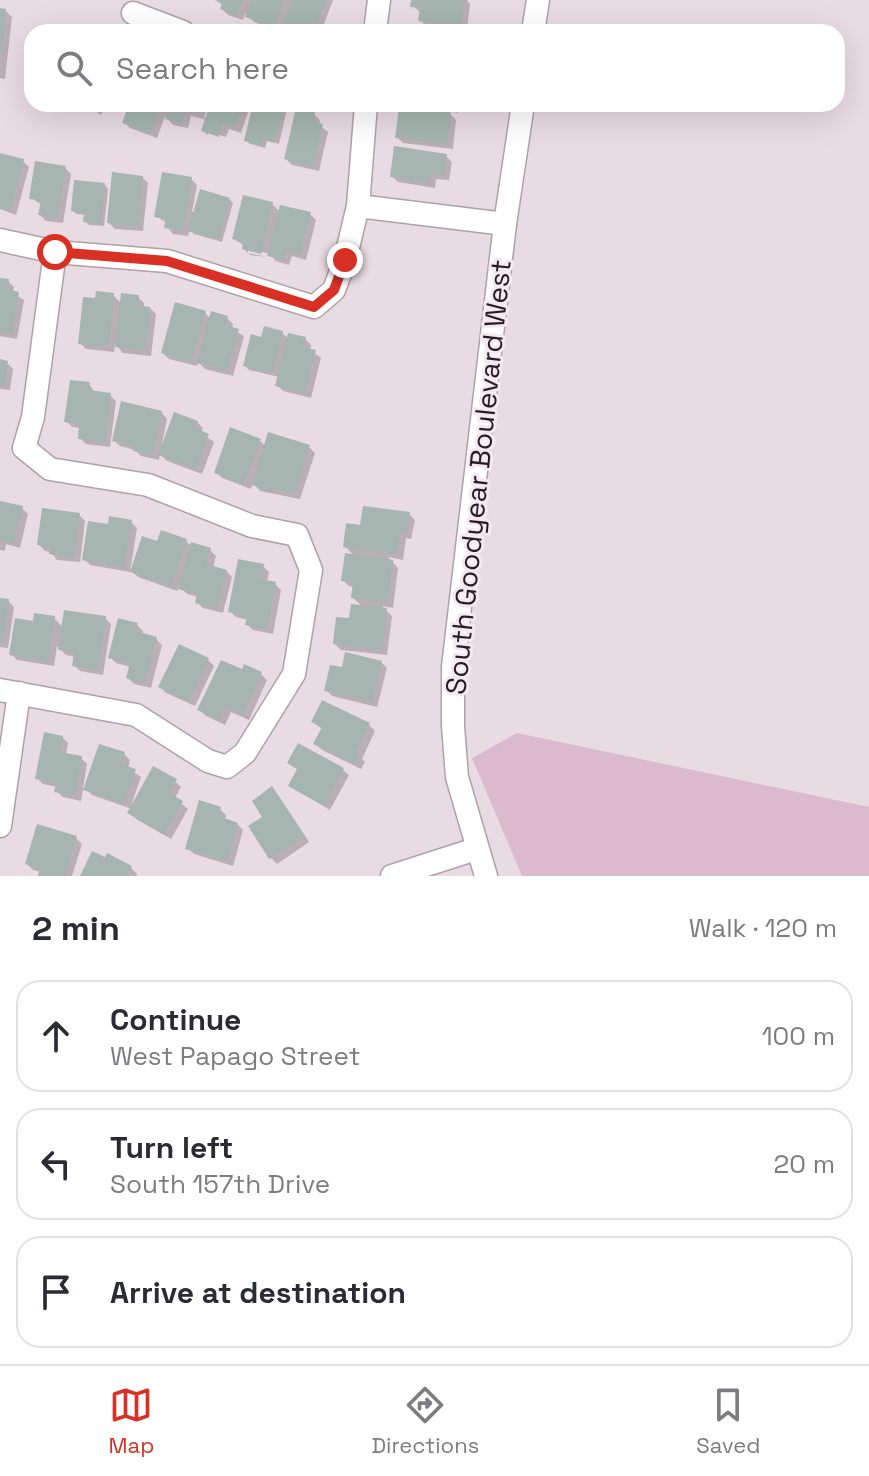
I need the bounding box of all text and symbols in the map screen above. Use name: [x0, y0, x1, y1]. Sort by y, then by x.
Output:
search box: [24, 24, 845, 112]
icon: search: [52, 46, 96, 90]
text: Search here: [116, 49, 289, 88]
route start: [37, 234, 73, 270]
route end: [327, 242, 363, 278]
street label: South Goodyear Boulevard West: [437, 258, 519, 696]
text: 2 min: [32, 907, 120, 950]
text: Walk · 120 m: [689, 911, 837, 945]
text: Continue: [110, 1000, 241, 1039]
icon: ahead: [34, 1014, 78, 1058]
text: 100 m: [762, 1019, 835, 1053]
text: West Papago Street: [110, 1039, 360, 1073]
text: Turn left: [110, 1128, 233, 1167]
icon: left: [34, 1142, 78, 1186]
text: 20 m: [774, 1147, 835, 1181]
text: South 157th Drive: [110, 1167, 330, 1201]
icon: arrive: [34, 1270, 78, 1314]
text: Arrive at destination: [110, 1273, 406, 1312]
tab: Map: [109, 1383, 154, 1459]
tab: Directions: [371, 1383, 479, 1459]
tab: Saved: [696, 1383, 760, 1459]

